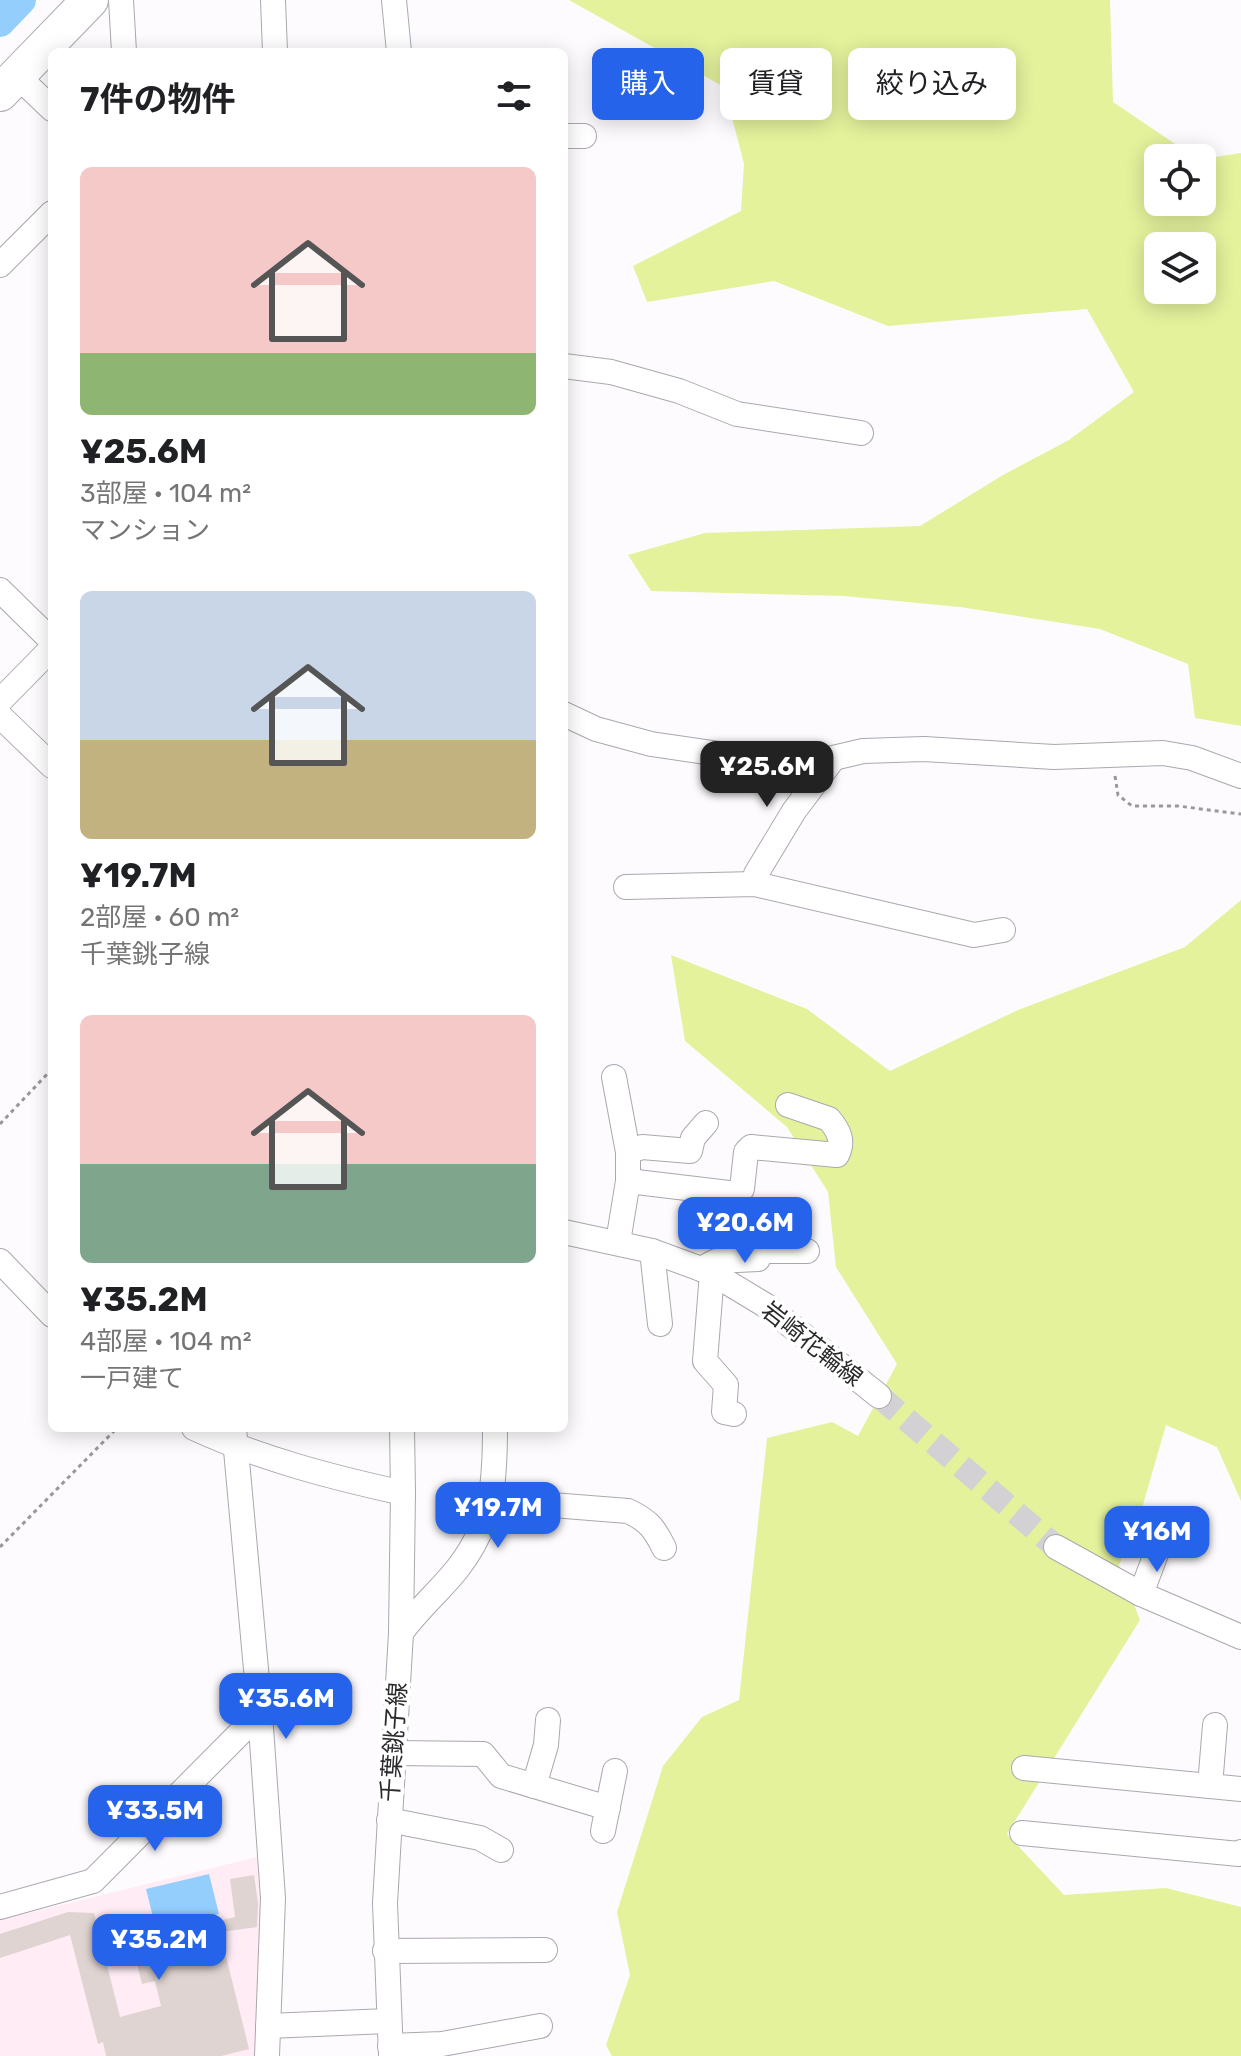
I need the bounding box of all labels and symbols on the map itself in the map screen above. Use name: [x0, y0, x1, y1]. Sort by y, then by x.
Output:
pin: ¥25.6M: [702, 741, 832, 809]
pin: ¥20.6M: [680, 1197, 810, 1265]
street label: 岩崎花輪線: [756, 1296, 868, 1392]
pin: ¥19.7M: [433, 1482, 563, 1550]
pin: ¥16M: [1110, 1506, 1204, 1574]
pin: ¥35.6M: [221, 1673, 351, 1741]
street label: 千葉銚子線: [376, 1681, 412, 1803]
pin: ¥33.5M: [90, 1785, 220, 1853]
pin: ¥35.2M: [94, 1914, 224, 1982]

